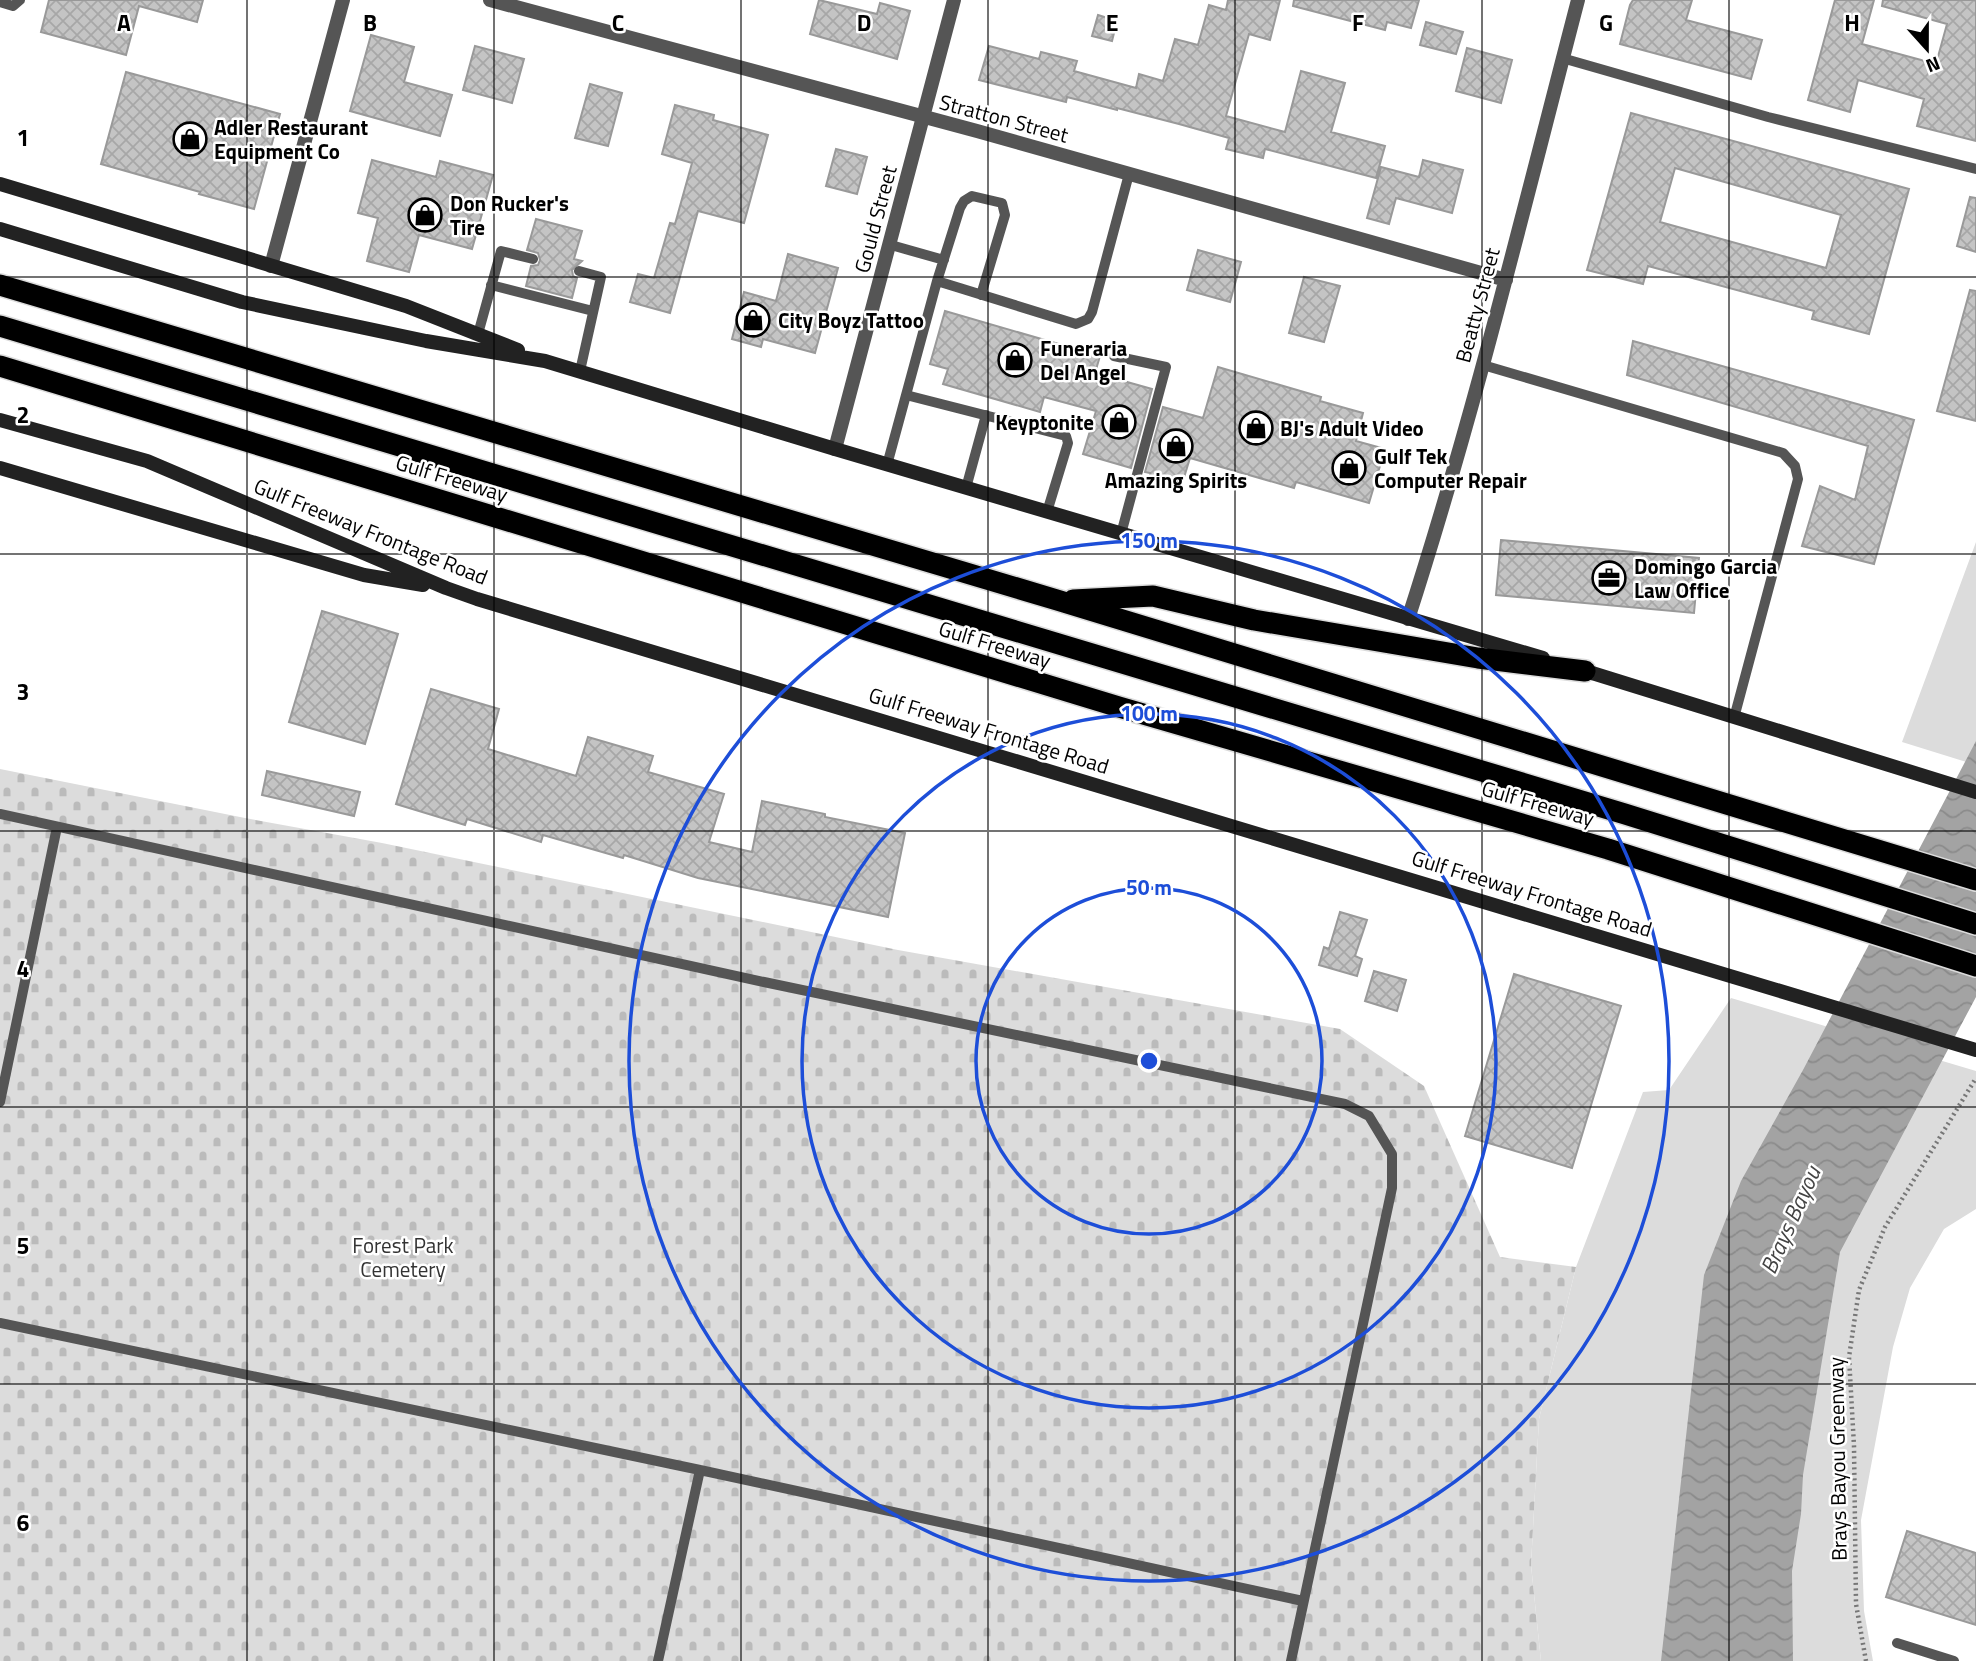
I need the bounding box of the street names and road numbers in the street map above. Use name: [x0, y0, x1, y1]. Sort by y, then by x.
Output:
street label: Stratton Street: [936, 85, 1073, 151]
street label: Gould Street: [845, 161, 905, 276]
street label: Beatty Street: [1446, 243, 1508, 366]
street label: Gulf Freeway: [392, 446, 512, 510]
street label: Gulf Freeway Frontage Road: [249, 469, 493, 593]
street label: Gulf Freeway: [935, 612, 1055, 676]
street label: Gulf Freeway Frontage Road: [865, 678, 1113, 782]
street label: Gulf Freeway: [1478, 772, 1598, 834]
street label: Gulf Freeway Frontage Road: [1408, 841, 1656, 945]
street label: Brays Bayou Greenway: [1819, 1357, 1855, 1561]

